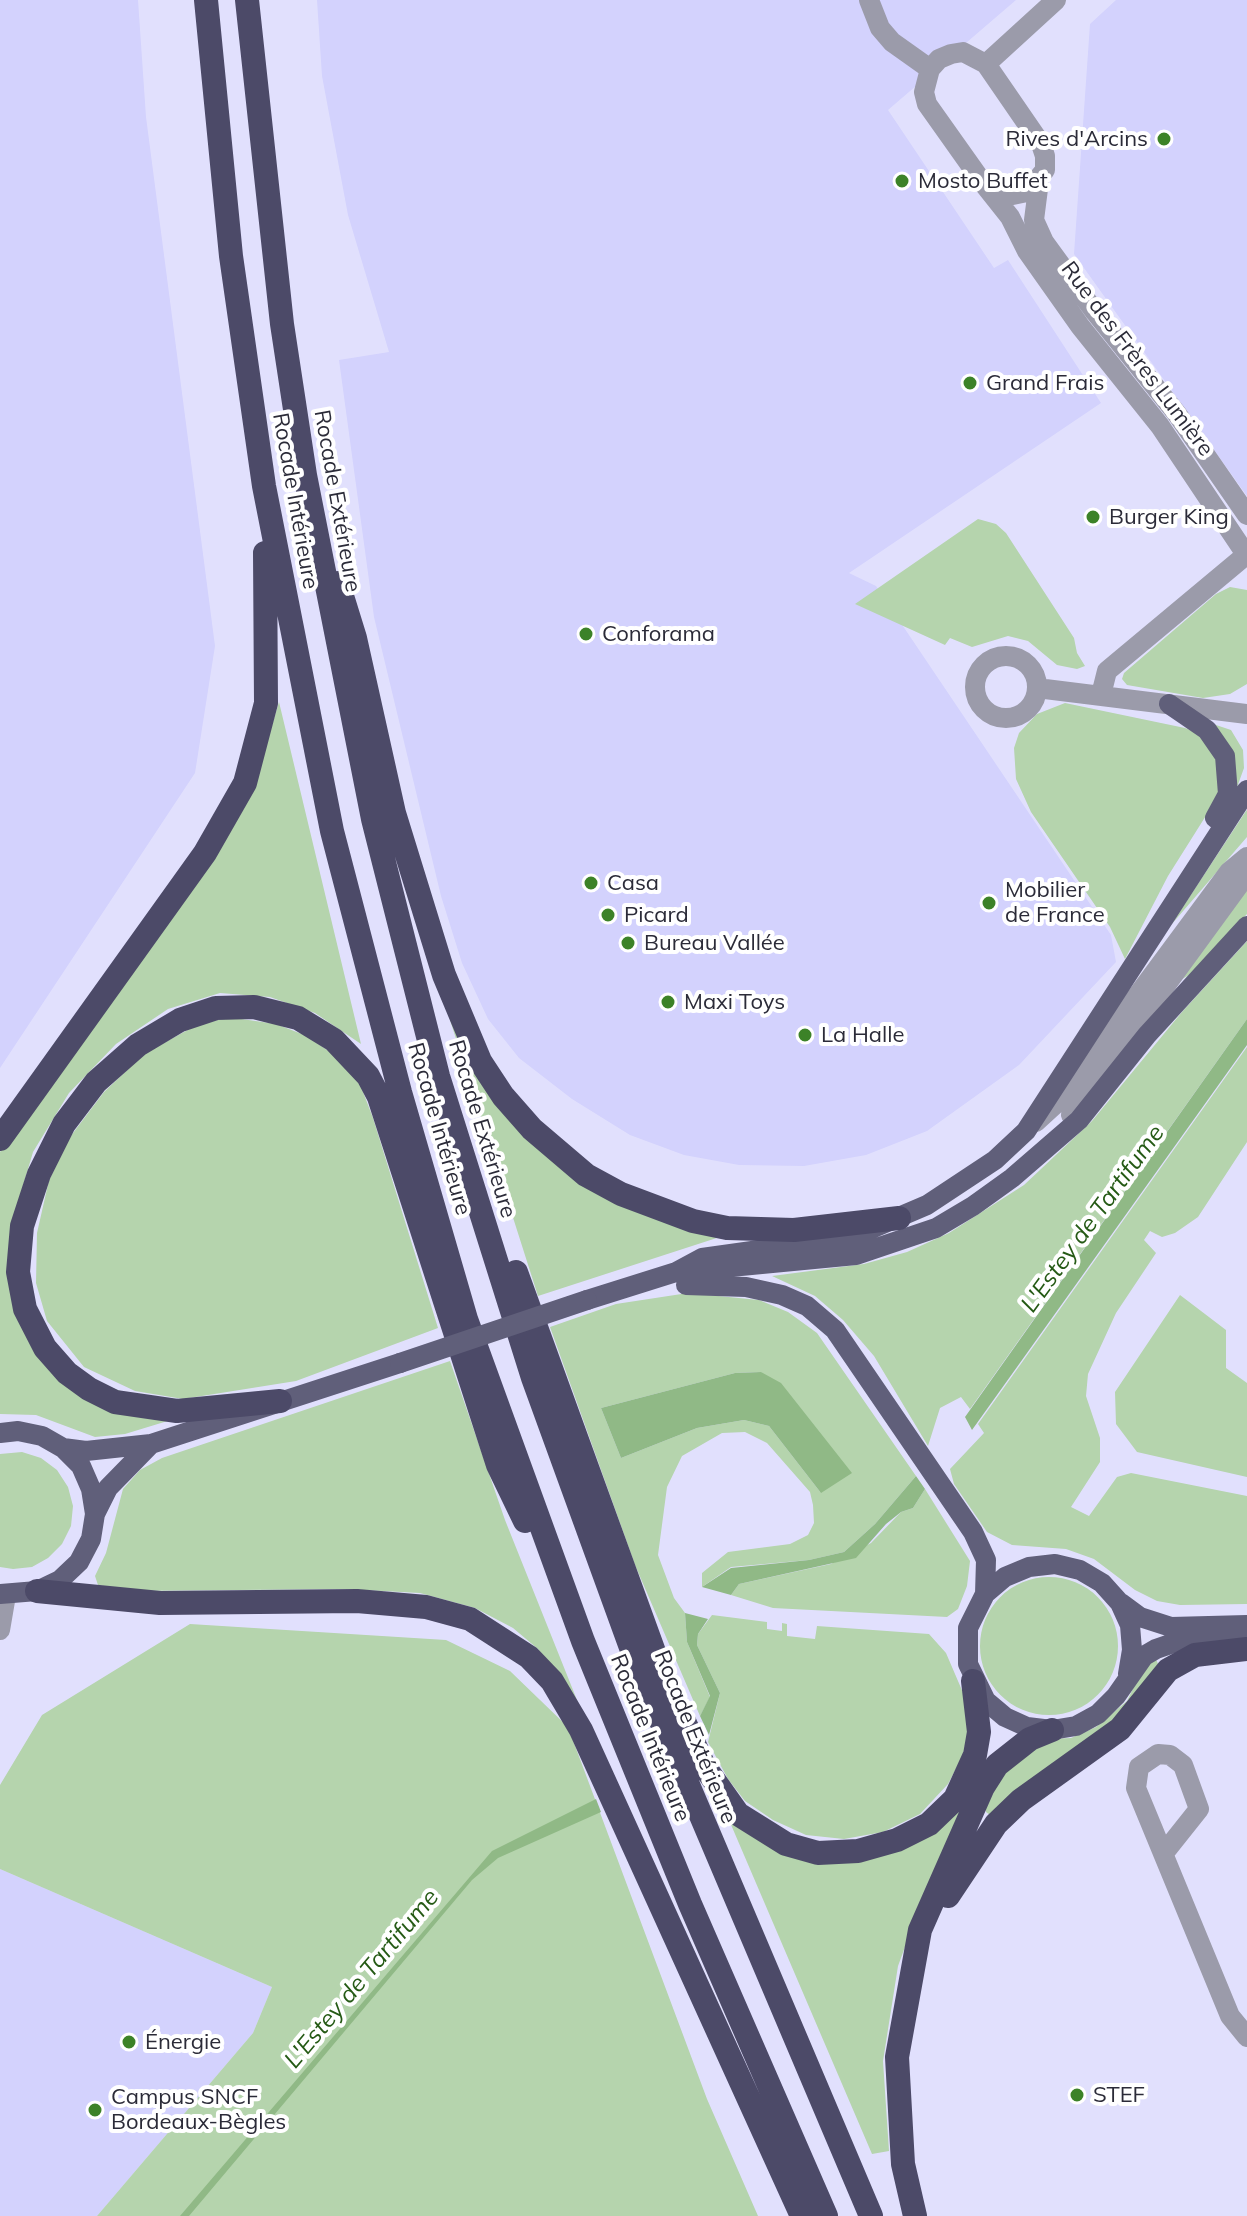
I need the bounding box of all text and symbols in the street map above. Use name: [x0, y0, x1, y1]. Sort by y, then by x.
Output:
place label: Rives d'Arcins: [1005, 126, 1148, 152]
marker: Rives d'Arcins: [1155, 130, 1173, 148]
place label: Mosto Buffet: [918, 168, 1048, 194]
marker: Mosto Buffet: [893, 172, 911, 190]
street label: Rue des Frères Lumière: [1055, 257, 1219, 461]
place label: Grand Frais: [986, 370, 1104, 396]
marker: Grand Frais: [961, 374, 979, 392]
street label: Rocade Extérieure: [308, 408, 366, 594]
street label: Rocade Intérieure: [267, 411, 323, 591]
place label: Burger King: [1109, 504, 1229, 530]
marker: Burger King: [1084, 508, 1102, 526]
place label: Conforama: [602, 621, 715, 647]
marker: Conforama: [577, 625, 595, 643]
place label: Casa: [607, 870, 659, 896]
marker: Casa: [582, 874, 600, 892]
place label: Mobilier de France: [1005, 877, 1105, 928]
marker: Mobilier de France: [980, 894, 998, 912]
place label: Picard: [624, 902, 689, 928]
marker: Picard: [599, 906, 617, 924]
place label: Bureau Vallée: [644, 930, 785, 956]
marker: Bureau Vallée: [619, 934, 637, 952]
place label: Maxi Toys: [684, 989, 785, 1015]
marker: Maxi Toys: [659, 993, 677, 1011]
place label: La Halle: [821, 1022, 904, 1048]
marker: La Halle: [796, 1026, 814, 1044]
street label: Rocade Extérieure: [442, 1037, 522, 1221]
street label: Rocade Intérieure: [402, 1040, 476, 1218]
water label: L'Estey de Tartifume: [1015, 1120, 1171, 1318]
street label: Rocade Extérieure: [648, 1647, 742, 1827]
street label: Rocade Intérieure: [604, 1650, 696, 1826]
water label: L'Estey de Tartifume: [279, 1884, 445, 2074]
place label: Énergie: [145, 2029, 221, 2055]
marker: Énergie: [120, 2033, 138, 2051]
place label: STEF: [1093, 2082, 1145, 2108]
place label: Campus SNCF Bordeaux-Bègles: [111, 2084, 286, 2136]
marker: STEF: [1068, 2086, 1086, 2104]
marker: Campus SNCF Bordeaux-Bègles: [86, 2101, 104, 2119]

